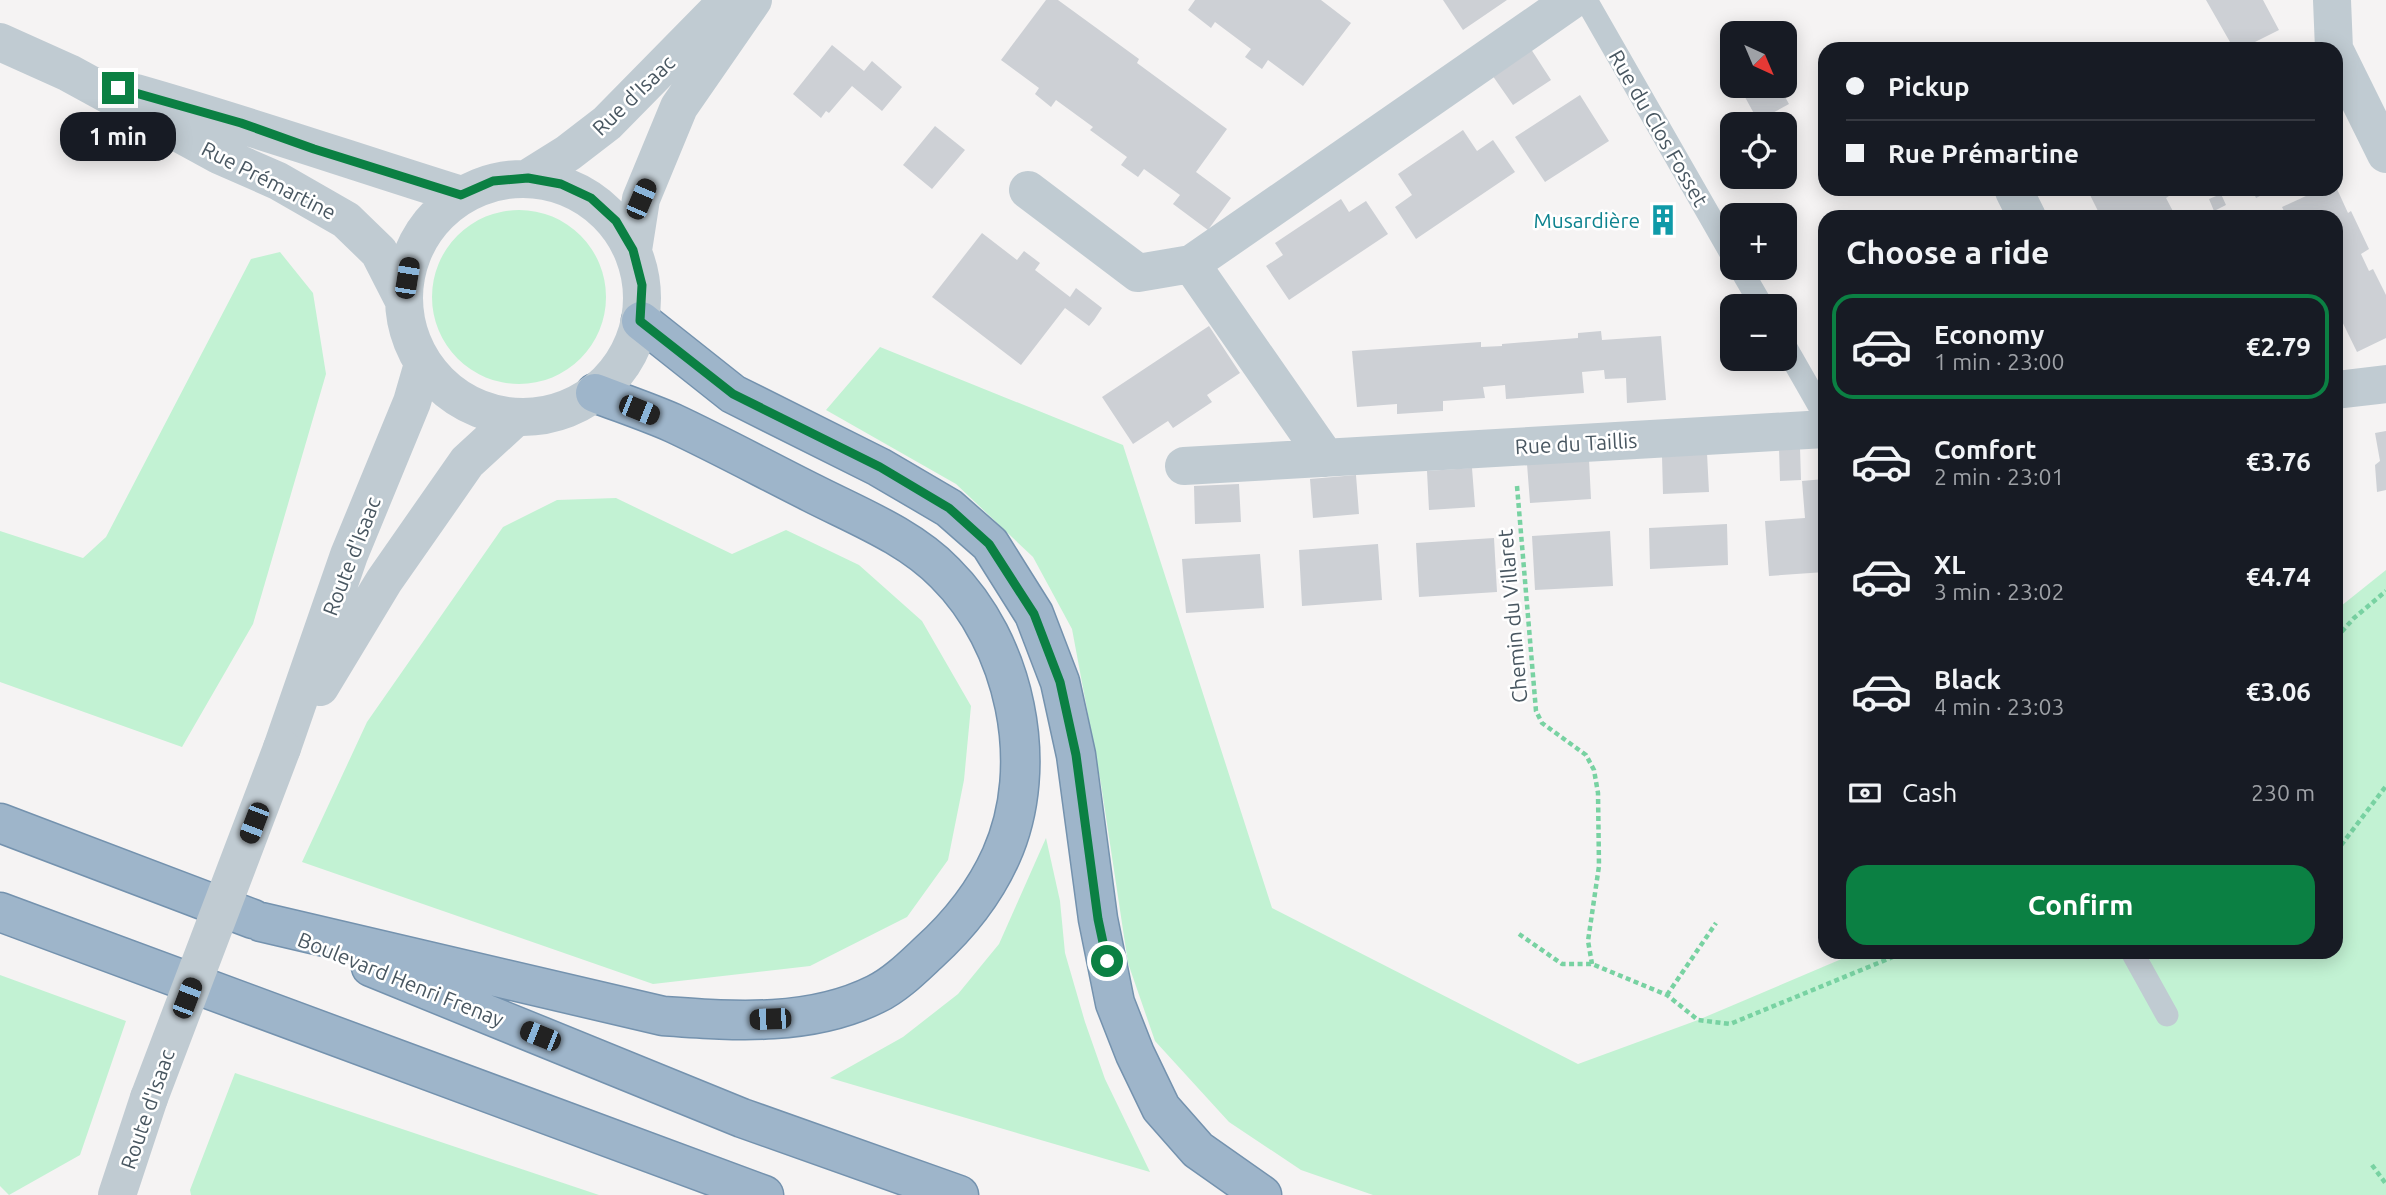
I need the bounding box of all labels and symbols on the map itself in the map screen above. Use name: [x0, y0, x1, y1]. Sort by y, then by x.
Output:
north arrow: [1720, 21, 1797, 98]
street label: Rue du Clos Fosset: [1604, 46, 1714, 210]
street label: Rue d'Isaac: [587, 50, 679, 140]
route end: [102, 72, 134, 104]
callout: 1 min: [60, 112, 176, 162]
street label: Rue Prémartine: [198, 136, 340, 224]
car: [624, 176, 659, 222]
building icon: Musardière: [1646, 203, 1680, 237]
place label: Musardière: [1533, 208, 1640, 232]
car: [394, 256, 421, 300]
car: [616, 392, 663, 428]
street label: Rue du Taillis: [1514, 428, 1638, 458]
street label: Route d'Isaac: [317, 493, 385, 619]
street label: Chemin du Villaret: [1492, 528, 1532, 704]
car: [237, 800, 272, 846]
street label: Boulevard Henri Frenay: [295, 927, 507, 1031]
route start: [1091, 945, 1123, 977]
car: [170, 975, 205, 1021]
car: [749, 1008, 792, 1030]
car: [517, 1018, 564, 1054]
street label: Route d'Isaac: [115, 1046, 179, 1172]

